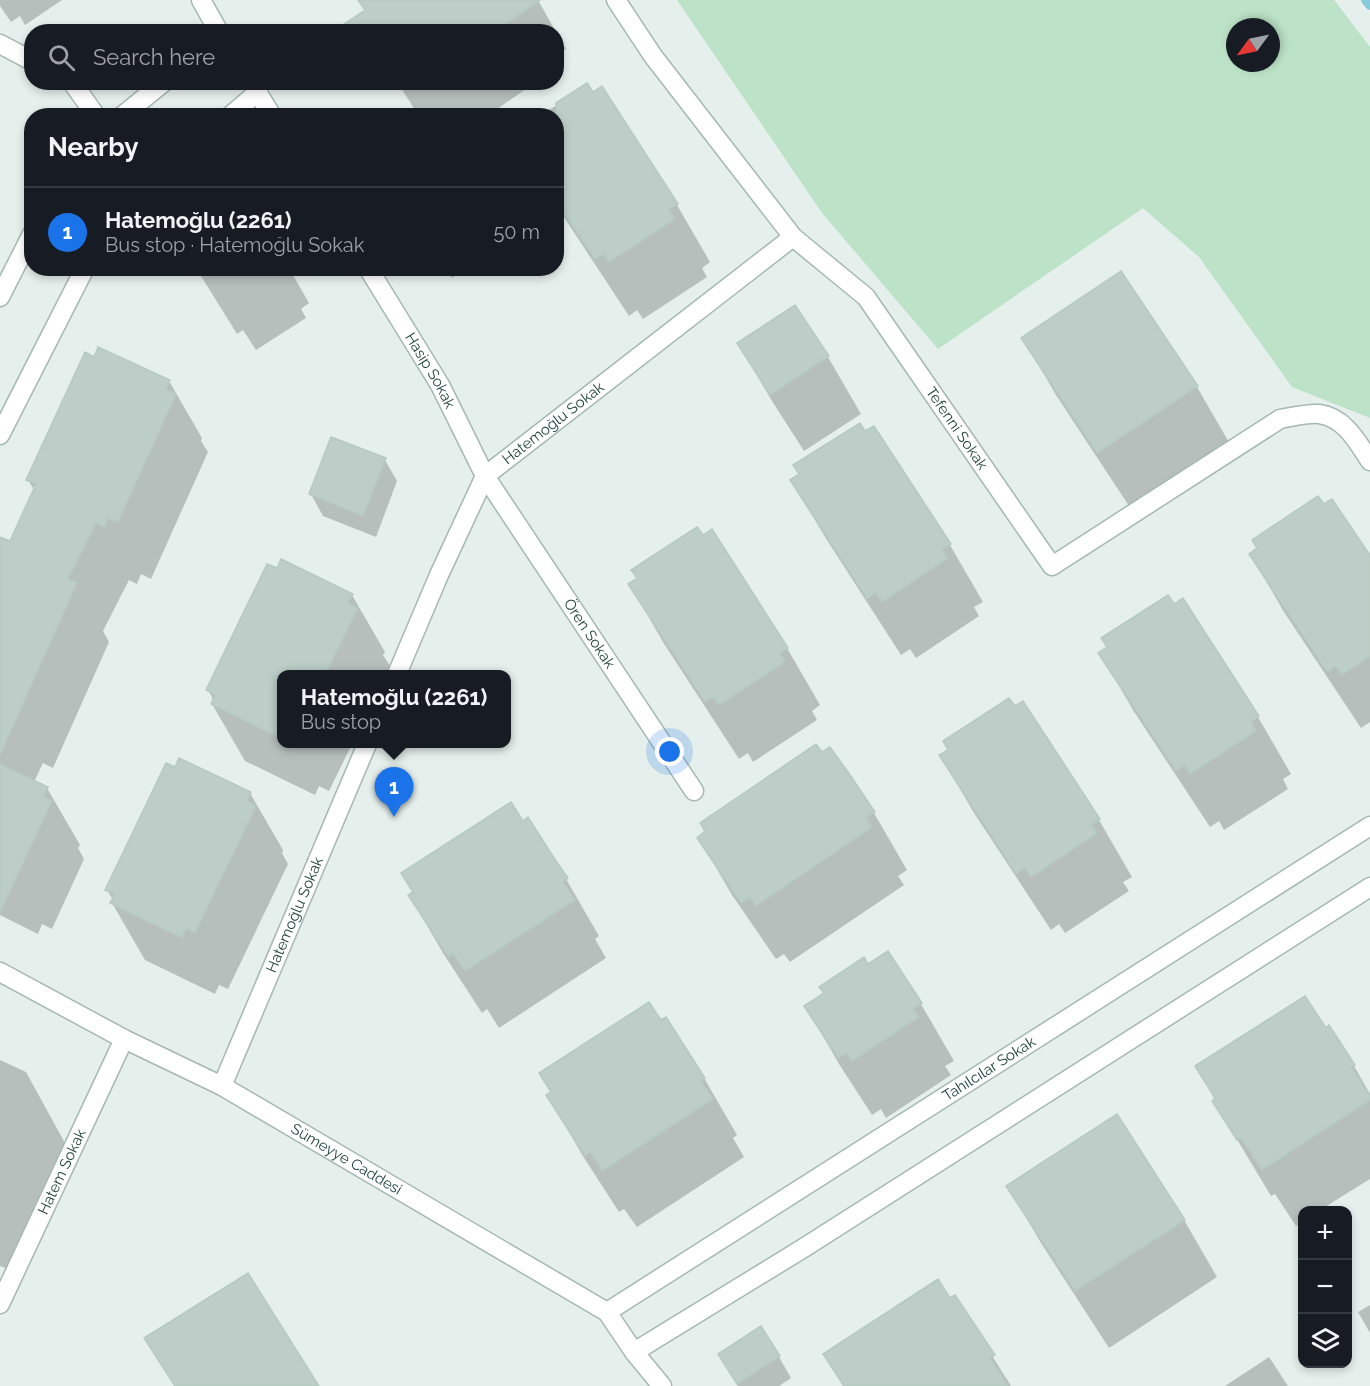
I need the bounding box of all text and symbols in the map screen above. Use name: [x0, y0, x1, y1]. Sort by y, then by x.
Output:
north arrow: [1226, 18, 1280, 72]
search box: [24, 24, 564, 90]
icon: search: [45, 41, 78, 74]
text: Search here: [93, 44, 215, 70]
text: Nearby: [48, 132, 138, 162]
text: Hatemoğlu (2261): [105, 207, 292, 233]
text: 1: [63, 220, 72, 244]
text: 50 m: [493, 220, 540, 244]
text: Bus stop · Hatemoğlu Sokak: [105, 233, 364, 257]
street label: Hasip Sokak: [401, 329, 459, 412]
street label: Hatemoğlu Sokak: [499, 378, 608, 468]
street label: Tefenni Sokak: [922, 383, 992, 473]
street label: Ören Sokak: [560, 595, 619, 672]
popup: [277, 670, 511, 748]
text: Hatemoğlu (2261): [301, 684, 487, 710]
text: Bus stop: [301, 710, 381, 734]
your location: [655, 737, 684, 766]
pin: 1: [374, 768, 414, 817]
street label: Hatemoğlu Sokak: [262, 854, 327, 975]
street label: Tahılcılar Sokak: [939, 1032, 1039, 1105]
street label: Sümeyye Caddesi: [288, 1120, 405, 1199]
street label: Hatem Sokak: [34, 1126, 90, 1218]
map controls: [1298, 1206, 1352, 1368]
button: +: [1298, 1206, 1352, 1260]
button: −: [1298, 1260, 1352, 1314]
button: layers: [1298, 1314, 1352, 1368]

